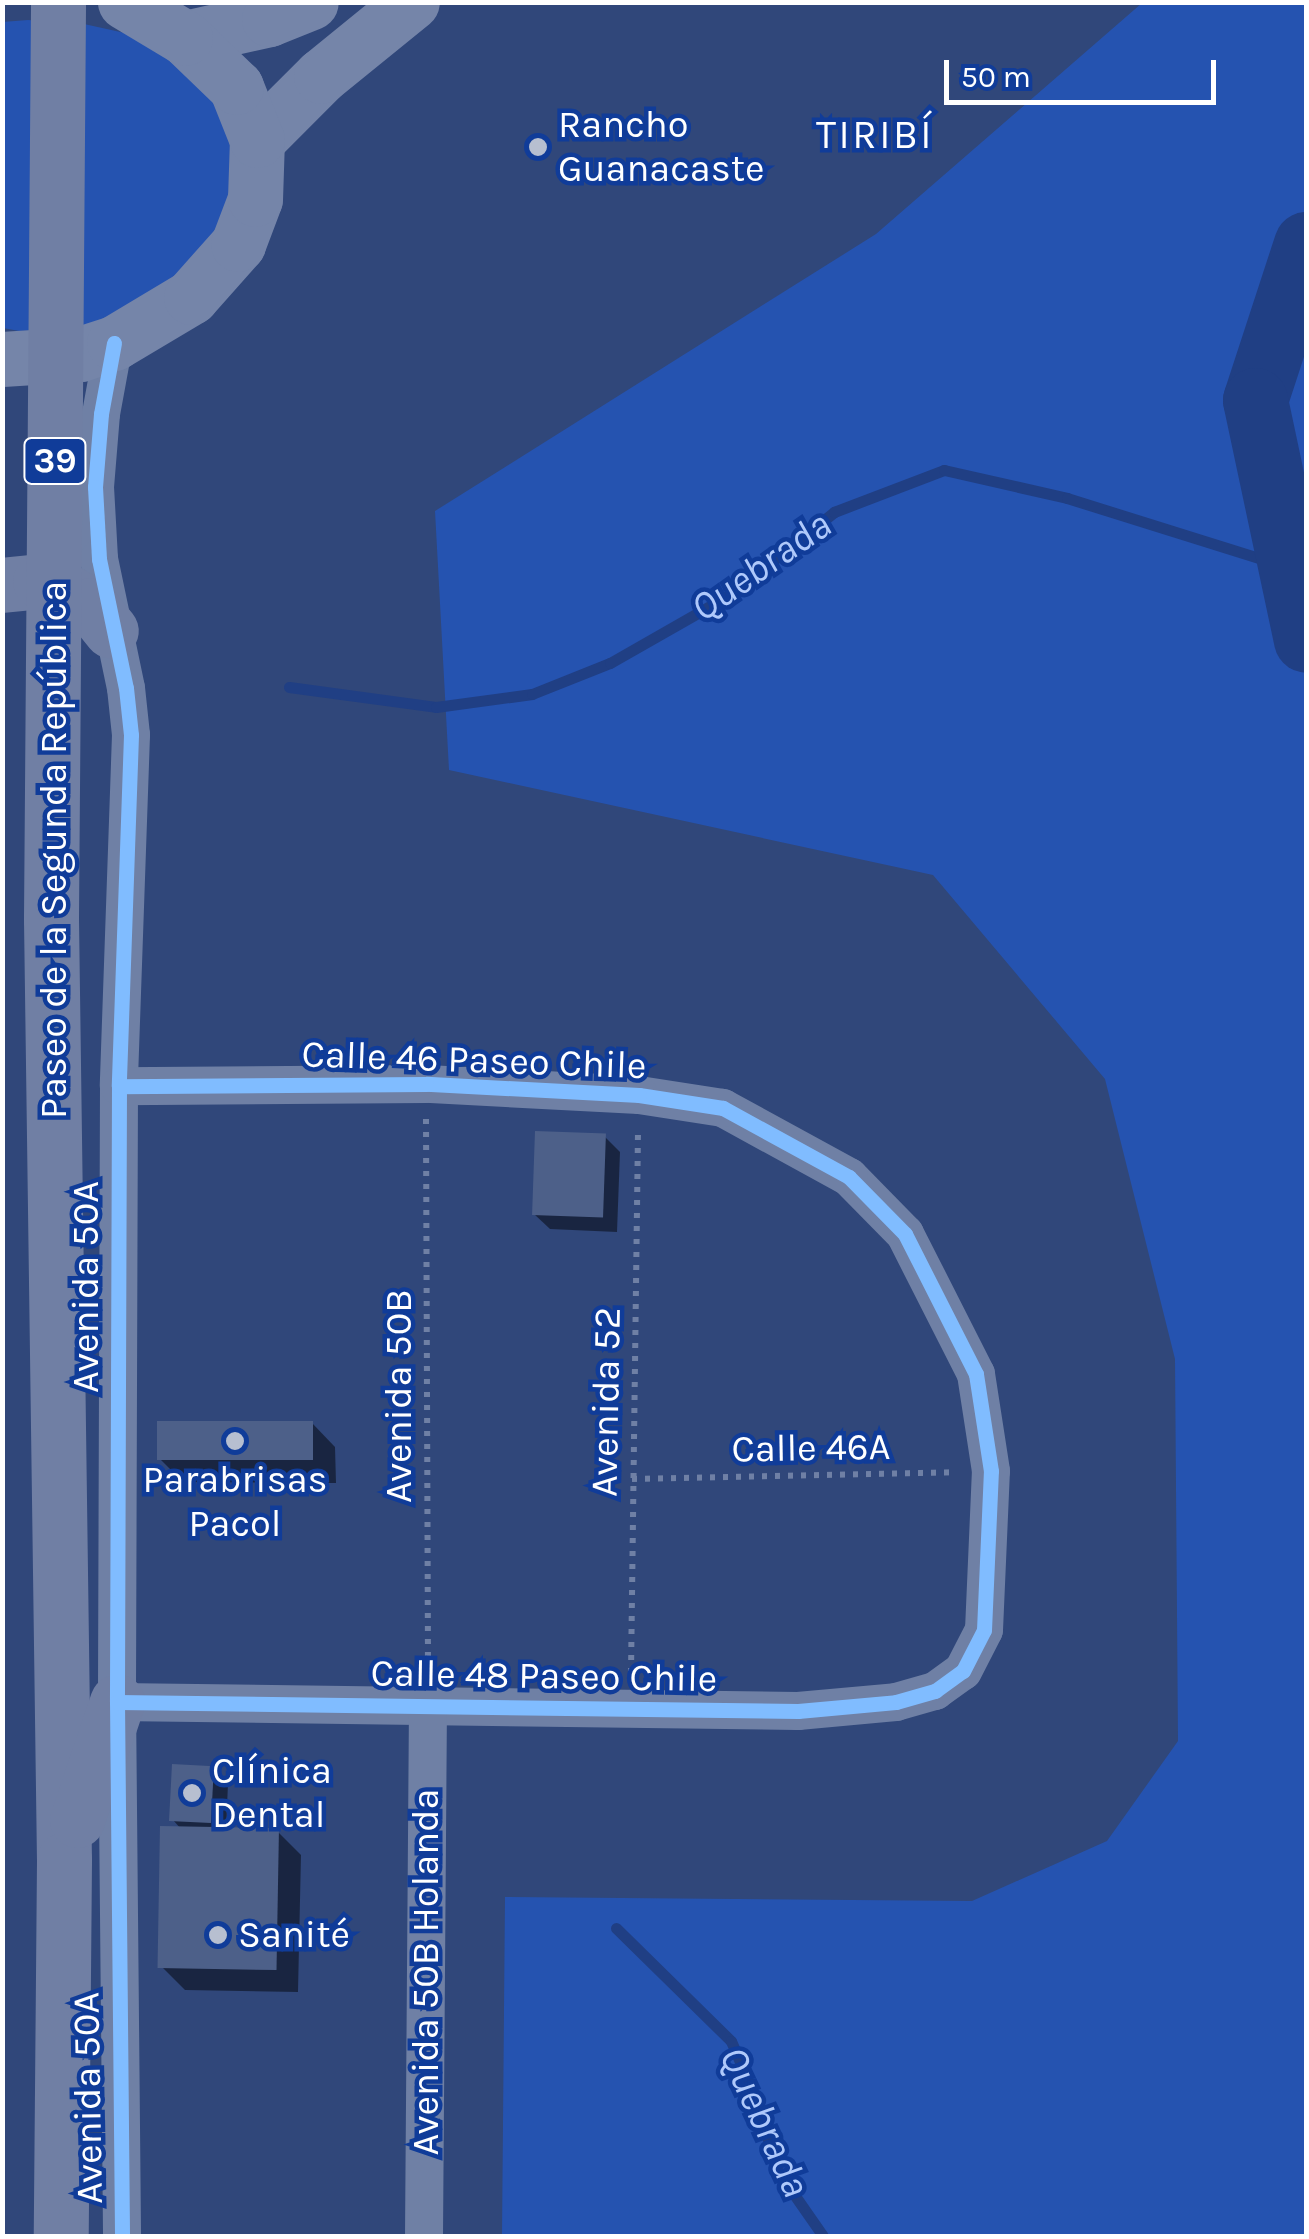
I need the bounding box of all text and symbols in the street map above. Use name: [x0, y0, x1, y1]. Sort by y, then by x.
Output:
scale bar: [949, 40, 1222, 102]
text: 50 m: [961, 59, 1031, 95]
place label: Rancho Guanacaste: [558, 102, 765, 192]
district label: TIRIBÍ: [816, 111, 934, 159]
marker: Rancho Guanacaste: [527, 136, 549, 158]
road number: 39: [22, 431, 88, 491]
water label: Quebrada: [682, 500, 840, 632]
street label: Paseo de la Segunda República: [31, 581, 77, 1119]
street label: Calle 46 Paseo Chile: [301, 1031, 647, 1089]
street label: Avenida 50A: [63, 1181, 109, 1393]
street label: Avenida 50B: [376, 1289, 422, 1503]
street label: Avenida 52: [582, 1307, 630, 1497]
street label: Calle 46A: [731, 1424, 891, 1472]
marker: Parabrisas Pacol: [224, 1430, 246, 1452]
place label: Parabrisas Pacol: [142, 1457, 328, 1546]
street label: Calle 48 Paseo Chile: [370, 1650, 718, 1702]
place label: Clínica Dental: [212, 1748, 332, 1838]
marker: Clínica Dental: [181, 1782, 203, 1804]
street label: Avenida 50B Holanda: [403, 1788, 449, 2156]
place label: Sanité: [238, 1912, 350, 1958]
marker: Sanité: [207, 1924, 229, 1946]
street label: Avenida 50A: [63, 1992, 113, 2204]
water label: Quebrada: [709, 2039, 821, 2205]

